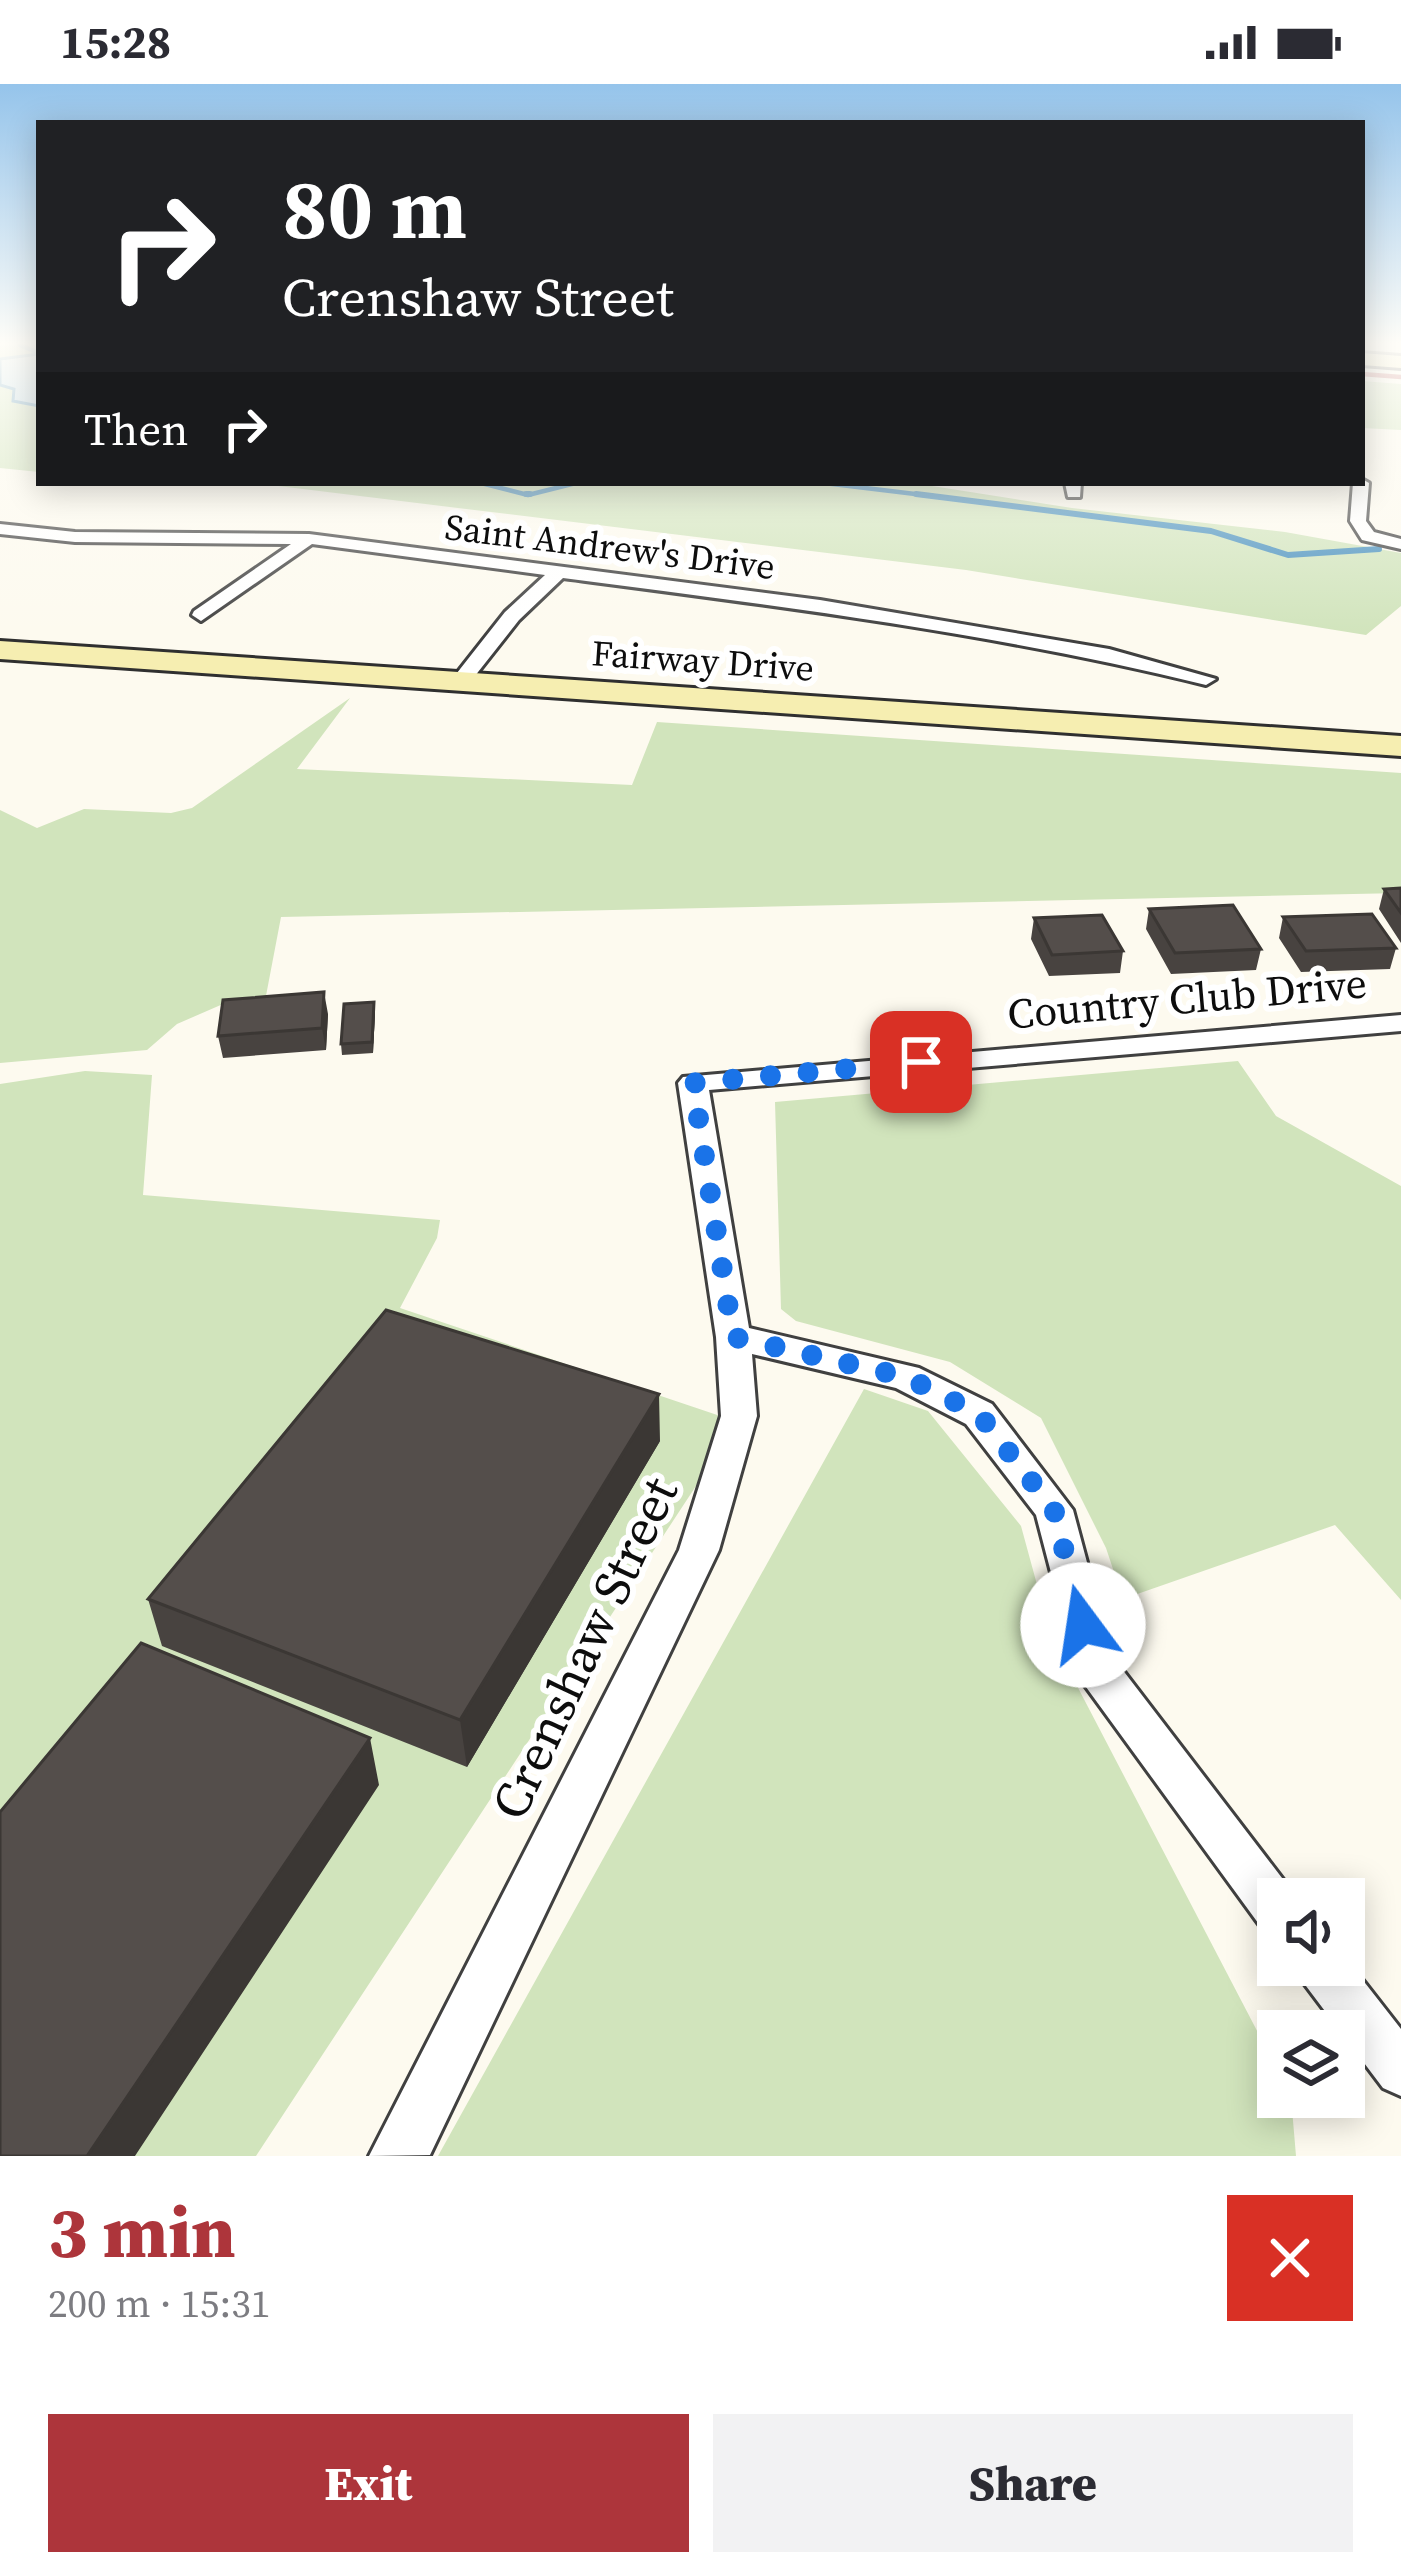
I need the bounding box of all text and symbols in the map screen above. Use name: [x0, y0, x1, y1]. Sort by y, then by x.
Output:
text: 15:28: [60, 11, 171, 73]
text: 80 m: [282, 151, 467, 266]
icon: right: [84, 168, 240, 324]
text: Crenshaw Street: [282, 260, 674, 334]
icon: right: [212, 396, 278, 462]
text: Then: [84, 398, 188, 460]
street label: Saint Andrew's Drive: [442, 502, 778, 591]
street label: Fairway Drive: [590, 628, 816, 693]
street label: Country Club Drive: [1005, 953, 1369, 1043]
pin: [870, 1011, 972, 1113]
icon: arrive: [888, 1029, 954, 1095]
street label: Crenshaw Street: [474, 1465, 694, 1830]
position arrow: [1020, 1562, 1146, 1688]
map controls: [1257, 1878, 1365, 2118]
button: sound: [1257, 1878, 1365, 1986]
button: layers: [1257, 2010, 1365, 2118]
text: 3 min: [48, 2182, 236, 2281]
button: close: [1227, 2195, 1353, 2321]
text: 200 m · 15:31: [48, 2277, 270, 2330]
button: Exit: [48, 2414, 689, 2552]
button: Share: [713, 2414, 1353, 2552]

